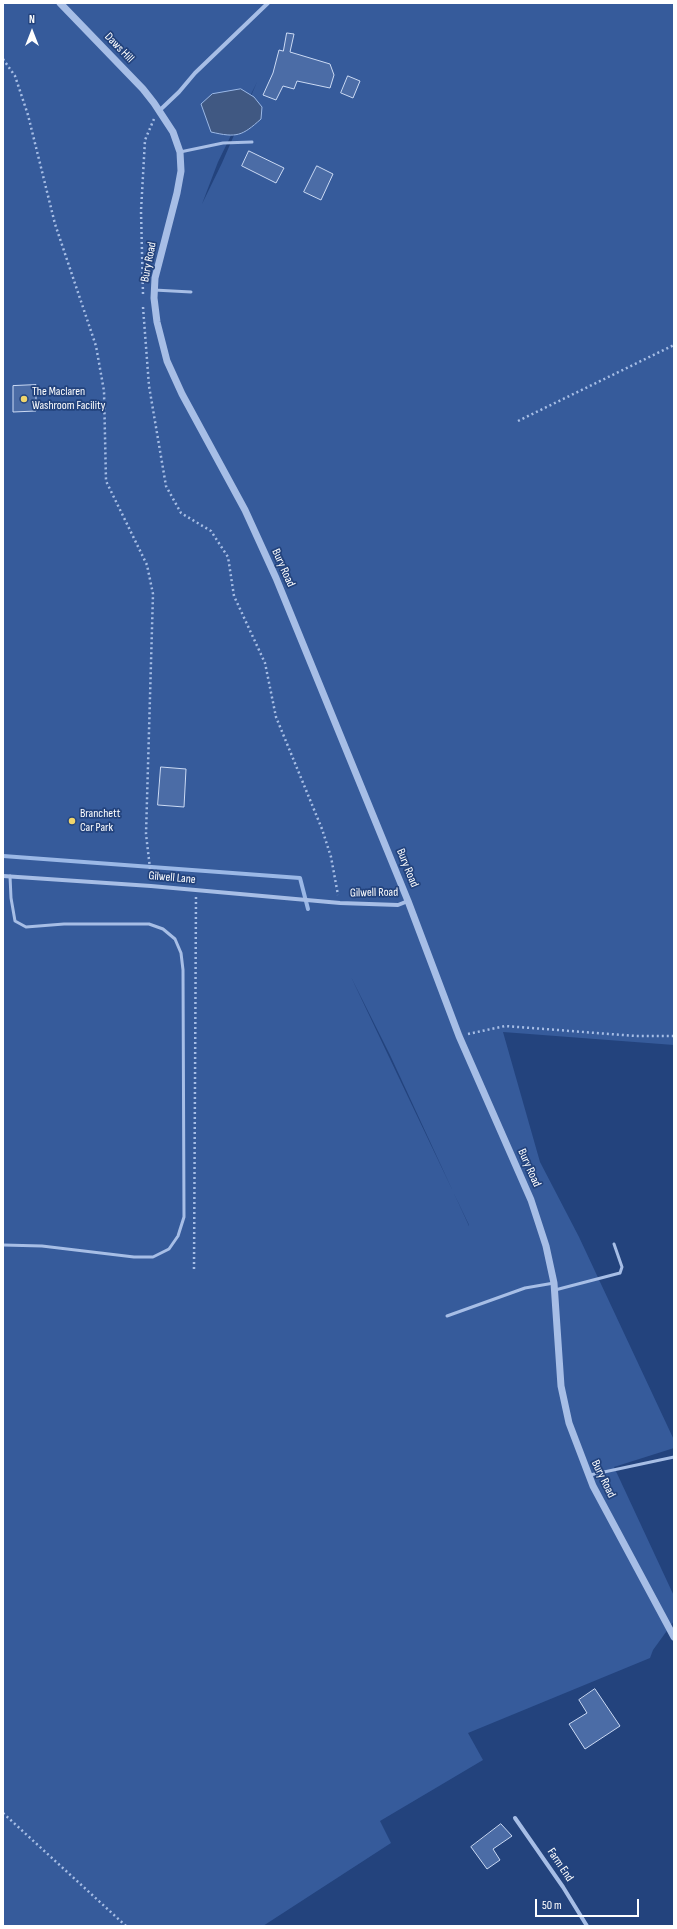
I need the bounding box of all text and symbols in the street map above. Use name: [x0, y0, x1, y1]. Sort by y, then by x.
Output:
north arrow: [12, 12, 52, 52]
text: N: [29, 13, 35, 26]
street label: Daws Hill: [101, 30, 137, 66]
street label: Bury Road: [138, 241, 160, 283]
place label: The Maclaren Washroom Facility: [32, 385, 105, 413]
marker: The Maclaren Washroom Facility: [19, 394, 29, 404]
street label: Bury Road: [268, 547, 298, 589]
place label: Branchett Car Park: [80, 807, 120, 835]
marker: Branchett Car Park: [67, 816, 77, 826]
street label: Bury Road: [393, 847, 421, 889]
street label: Gilwell Lane: [148, 869, 196, 887]
street label: Gilwell Road: [350, 885, 398, 901]
street label: Bury Road: [514, 1147, 544, 1189]
street label: Bury Road: [588, 1458, 618, 1500]
street label: Farm End: [544, 1846, 576, 1884]
scale bar: [537, 1891, 641, 1917]
text: 50 m: [542, 1898, 562, 1913]

